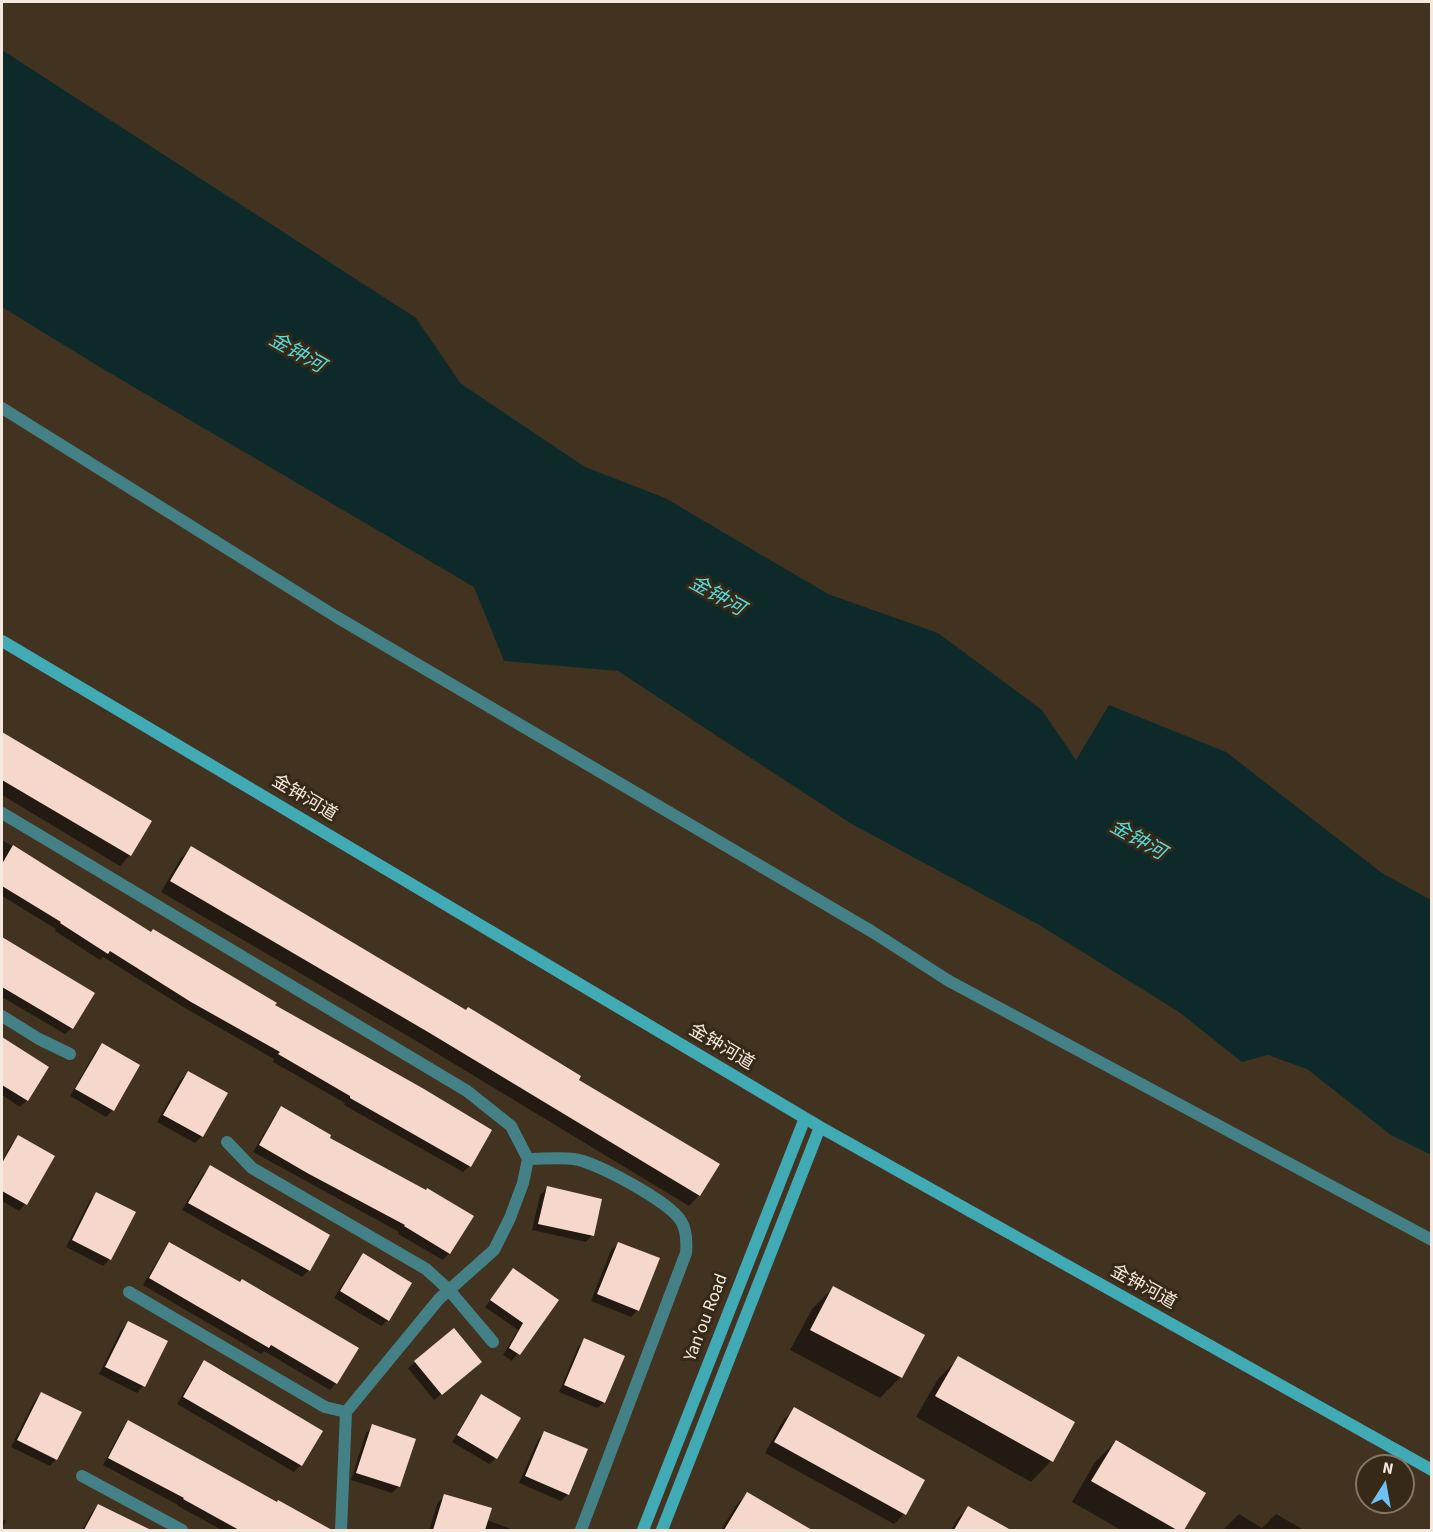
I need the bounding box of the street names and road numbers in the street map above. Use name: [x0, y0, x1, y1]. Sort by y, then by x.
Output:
street label: 金钟河道: [268, 771, 340, 827]
street label: 金钟河道: [685, 1020, 757, 1076]
street label: 金钟河道: [1106, 1261, 1180, 1315]
street label: Yan'ou Road: [680, 1271, 734, 1365]

